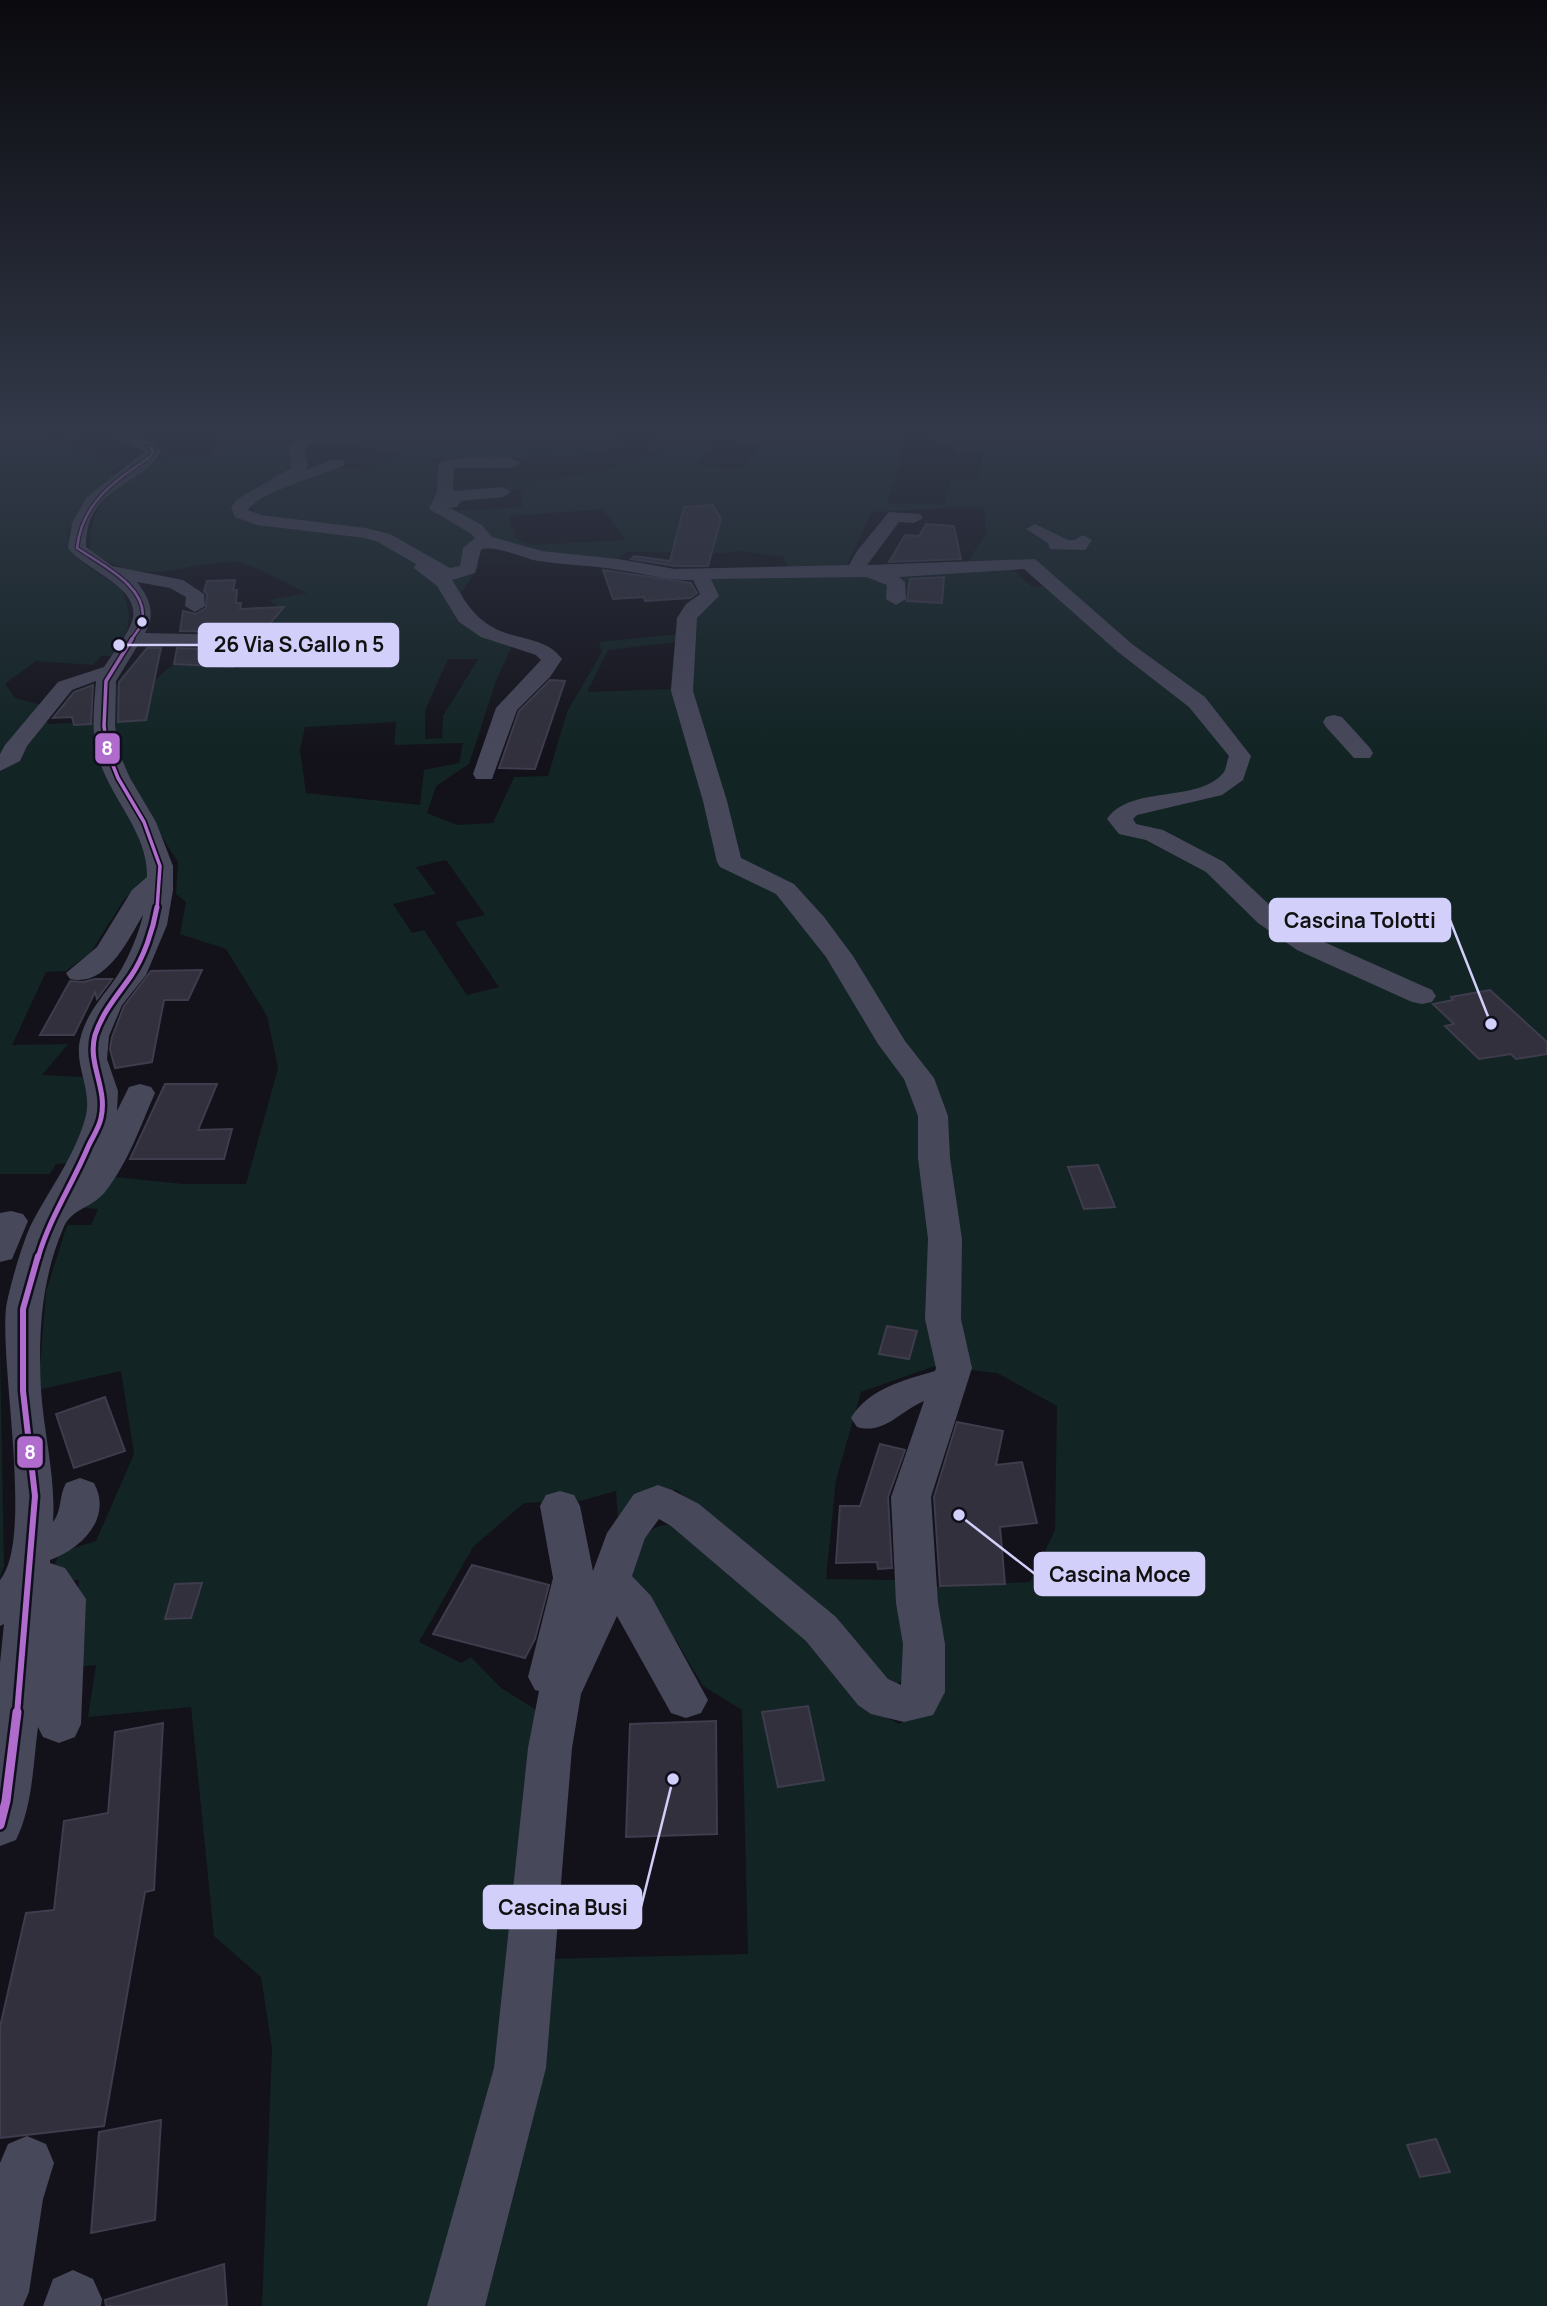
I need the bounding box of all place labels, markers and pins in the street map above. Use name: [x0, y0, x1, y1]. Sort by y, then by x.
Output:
unlabelled marker: [135, 615, 149, 629]
callout: 26 Via S.Gallo n 5: [199, 624, 398, 666]
callout: Cascina Tolotti: [1270, 899, 1450, 941]
callout: Cascina Moce: [1035, 1553, 1204, 1595]
callout: Cascina Busi: [484, 1886, 641, 1928]

